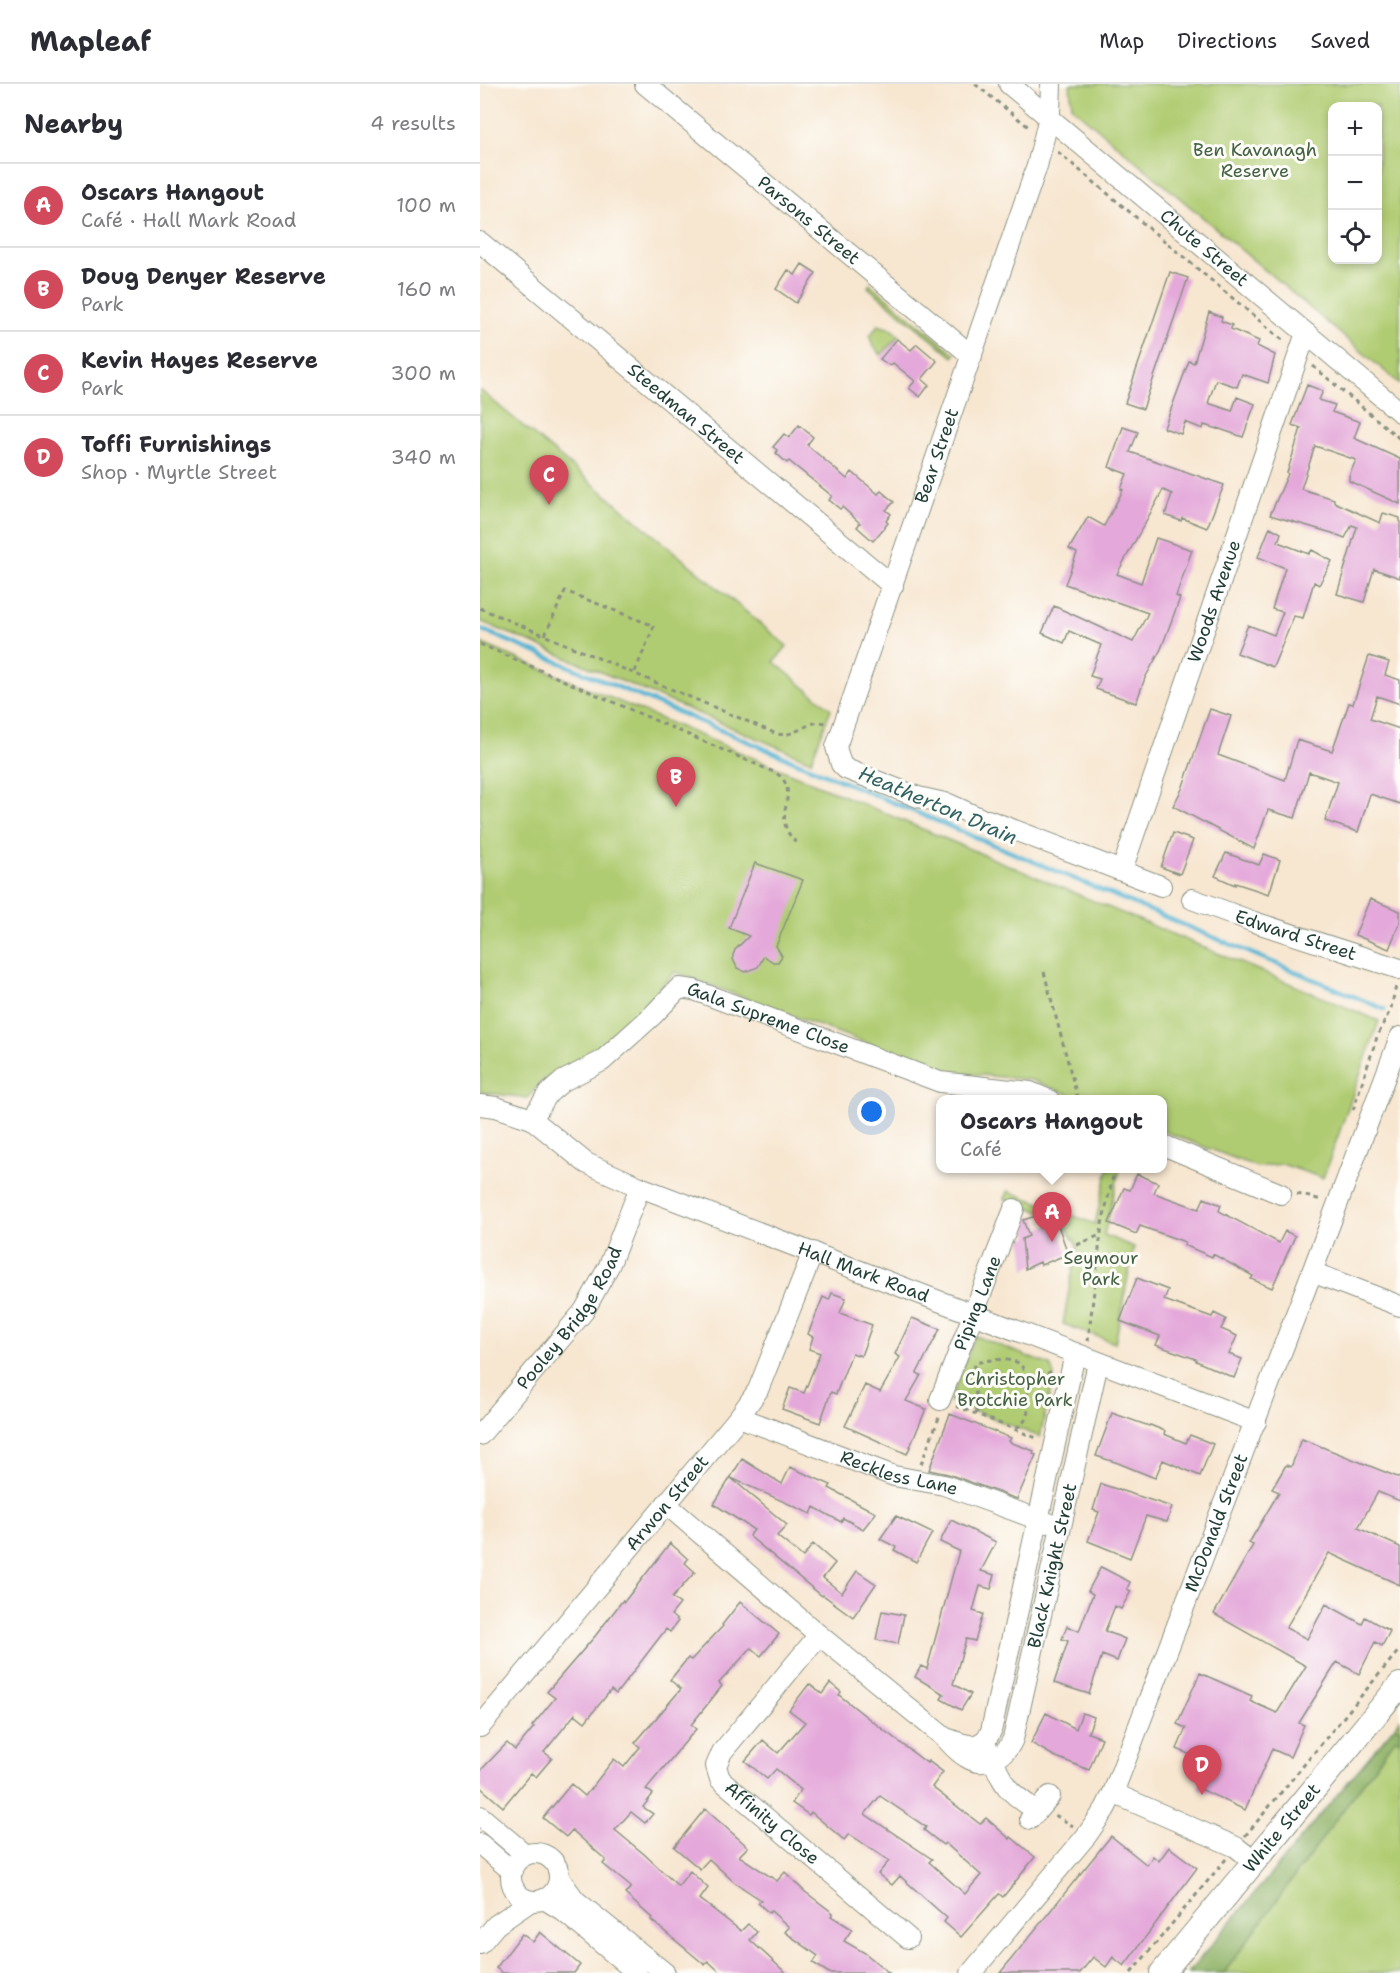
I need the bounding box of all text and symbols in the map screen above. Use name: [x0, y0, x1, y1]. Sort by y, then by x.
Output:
text: Mapleaf: [30, 22, 151, 60]
text: Map: [1099, 27, 1144, 55]
text: Directions: [1177, 27, 1277, 55]
text: Saved: [1310, 27, 1370, 55]
map controls: [1328, 102, 1382, 264]
button: +: [1328, 102, 1382, 156]
text: Nearby: [24, 106, 123, 141]
text: 4 results: [370, 110, 456, 136]
park label: Ben Kavanagh Reserve: [1193, 138, 1317, 183]
button: −: [1328, 156, 1382, 210]
street label: Parsons Street: [752, 170, 865, 270]
text: Oscars Hangout: [81, 178, 264, 207]
text: A: [36, 192, 51, 218]
text: 100 m: [396, 192, 456, 218]
street label: Chute Street: [1155, 204, 1254, 292]
text: Café · Hall Mark Road: [81, 207, 297, 233]
button: locate: [1328, 210, 1382, 264]
text: Doug Denyer Reserve: [81, 262, 326, 291]
text: B: [37, 276, 50, 302]
text: 160 m: [397, 276, 456, 302]
text: Park: [81, 291, 124, 317]
text: Kevin Hayes Reserve: [81, 346, 318, 375]
street label: Steedman Street: [622, 358, 750, 469]
text: C: [37, 360, 50, 386]
text: 300 m: [390, 360, 456, 386]
text: Park: [81, 375, 124, 401]
street label: Bear Street: [909, 405, 964, 507]
text: Toffi Furnishings: [81, 430, 271, 459]
text: D: [36, 444, 51, 470]
text: 340 m: [391, 444, 456, 470]
pin: C: [530, 456, 568, 505]
text: Shop · Myrtle Street: [81, 459, 277, 485]
street label: Woods Avenue: [1182, 537, 1246, 666]
pin: B: [656, 758, 696, 807]
water label: Heatherton Drain: [855, 760, 1021, 850]
street label: Edward Street: [1232, 904, 1360, 966]
street label: Gala Supreme Close: [686, 977, 853, 1059]
popup: [936, 1095, 1167, 1173]
your location: [857, 1097, 886, 1126]
text: Oscars Hangout: [960, 1107, 1143, 1136]
text: Café: [960, 1136, 1002, 1162]
pin: A: [1032, 1192, 1072, 1242]
street label: Hall Mark Road: [794, 1236, 933, 1308]
street label: Pooley Bridge Road: [511, 1243, 627, 1395]
park label: Seymour Park: [1063, 1246, 1139, 1291]
street label: Piping Lane: [948, 1252, 1007, 1354]
park label: Christopher Brotchie Park: [957, 1367, 1073, 1412]
street label: Reckless Lane: [837, 1445, 961, 1501]
street label: Arwon Street: [620, 1450, 714, 1556]
street label: McDonald Street: [1179, 1450, 1254, 1595]
street label: Black Knight Street: [1022, 1481, 1082, 1651]
pin: D: [1182, 1746, 1222, 1795]
street label: Affinity Close: [720, 1776, 825, 1870]
street label: White Street: [1238, 1778, 1326, 1878]

